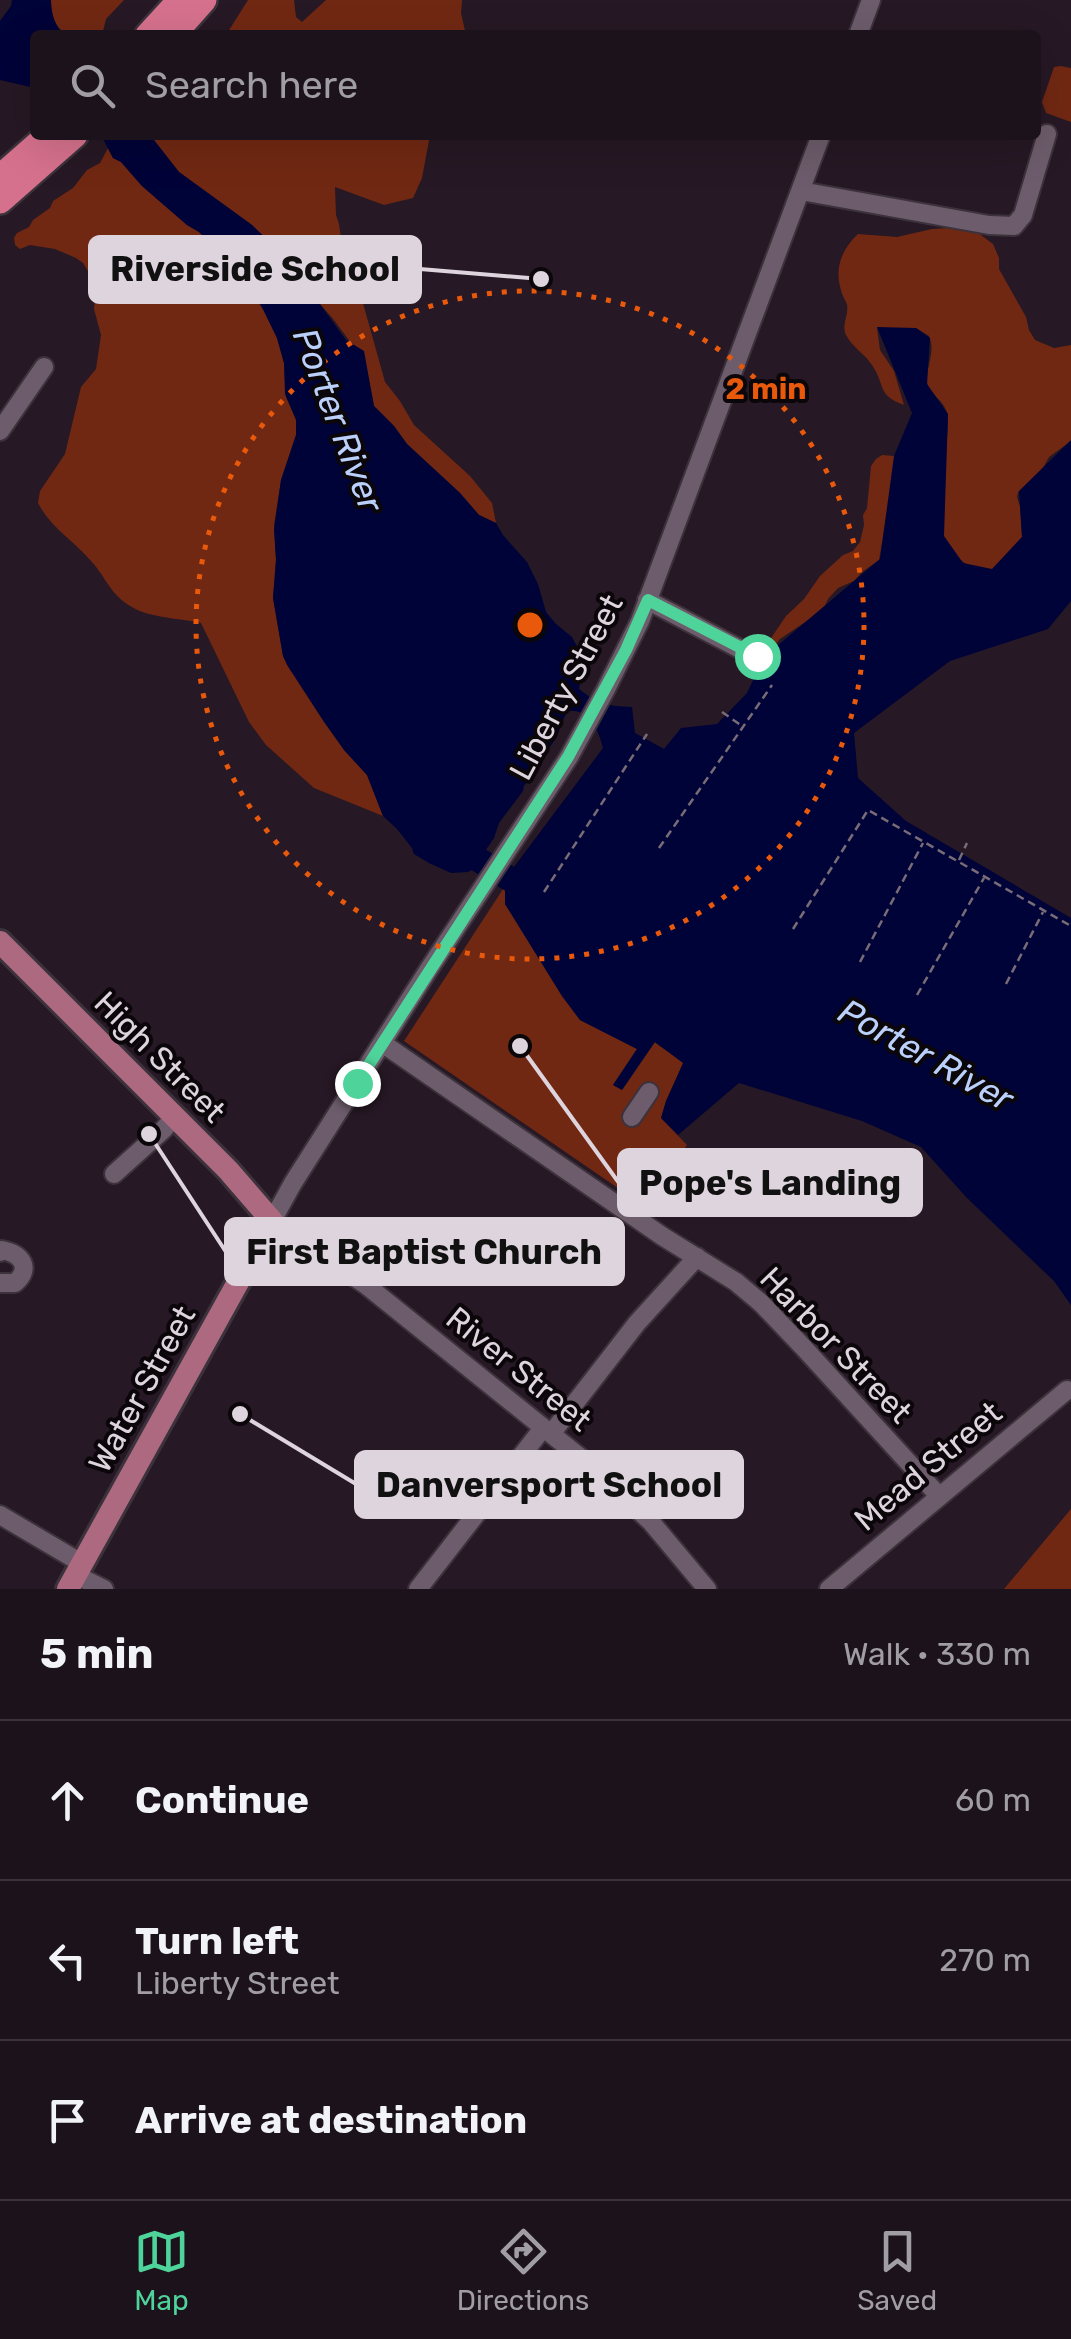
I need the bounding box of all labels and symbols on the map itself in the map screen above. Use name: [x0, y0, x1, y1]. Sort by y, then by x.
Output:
callout: Riverside School: [90, 237, 420, 302]
text: Riverside School: [110, 248, 400, 290]
water label: Porter River: [284, 322, 393, 519]
text: 2 min: [725, 371, 807, 407]
street label: Liberty Street: [501, 588, 631, 786]
centre of rings: [512, 607, 548, 643]
route start: [735, 634, 781, 680]
street label: High Street: [87, 984, 233, 1130]
water label: Porter River: [831, 990, 1022, 1121]
route end: [335, 1061, 381, 1107]
callout: Pope's Landing: [619, 1150, 921, 1215]
text: Pope's Landing: [639, 1162, 901, 1204]
callout: First Baptist Church: [226, 1219, 623, 1284]
text: First Baptist Church: [246, 1231, 602, 1273]
street label: Harbor Street: [752, 1259, 920, 1431]
street label: Water Street: [81, 1299, 203, 1479]
street label: River Street: [439, 1299, 599, 1439]
street label: Mead Street: [847, 1393, 1009, 1539]
callout: Danversport School: [356, 1452, 742, 1517]
text: Danversport School: [376, 1464, 722, 1506]

